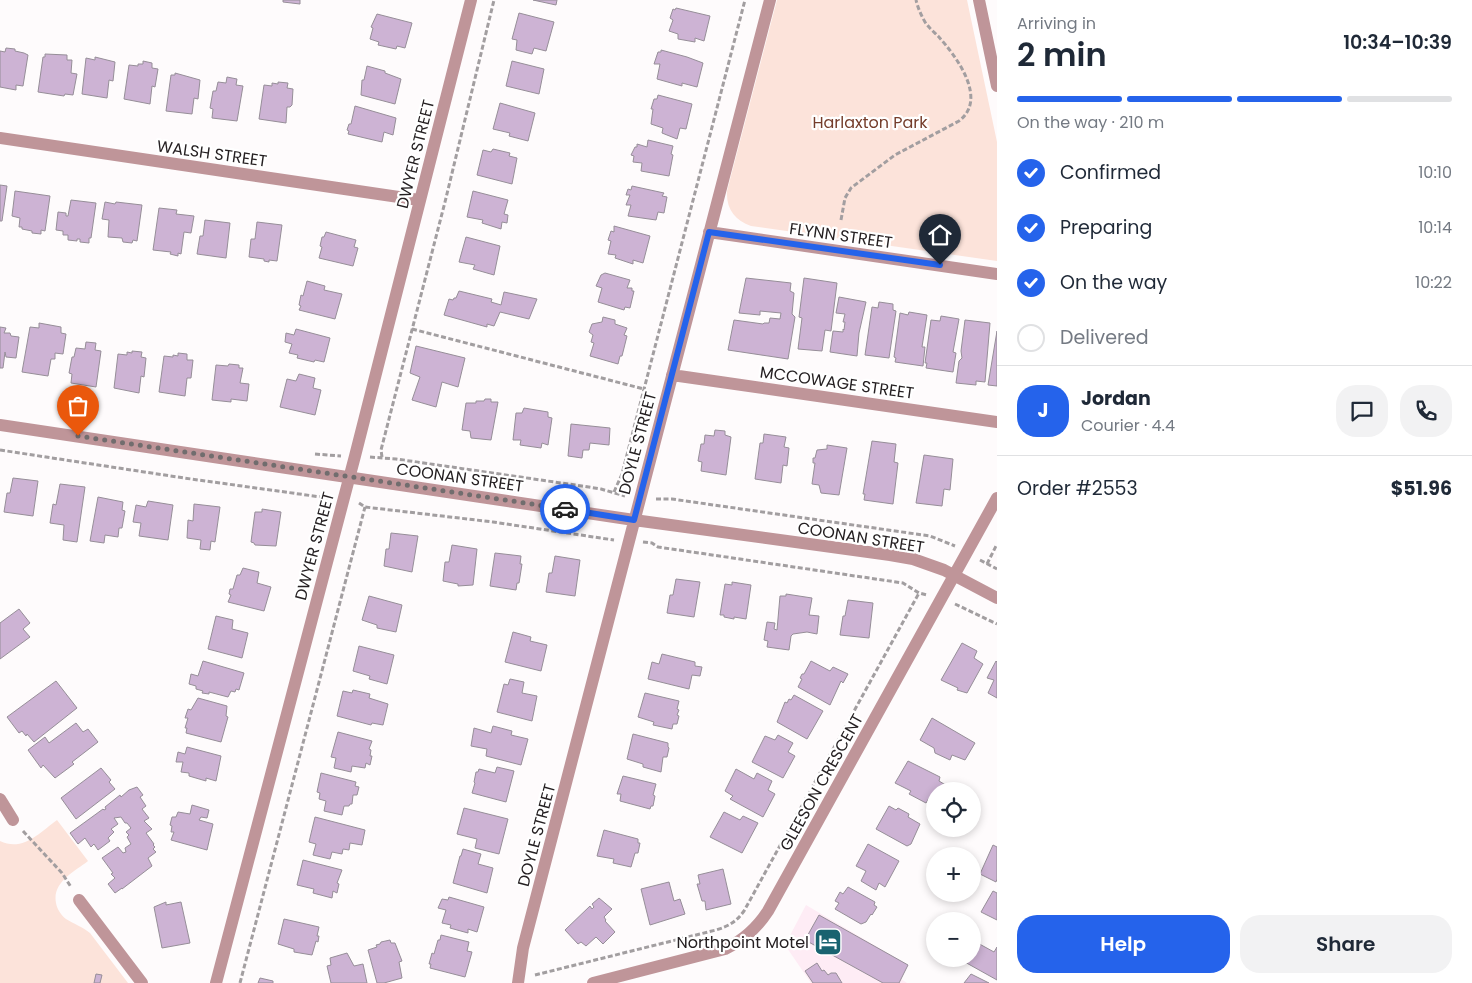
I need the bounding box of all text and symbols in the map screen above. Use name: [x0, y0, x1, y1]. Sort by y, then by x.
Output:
text: Arriving in: [1017, 12, 1096, 35]
text: 10:34–10:39: [1343, 29, 1452, 56]
text: 2 min: [1017, 32, 1107, 77]
street label: DWYER STREET: [391, 97, 440, 211]
park label: Harlaxton Park: [812, 111, 928, 134]
text: On the way · 210 m: [1017, 111, 1164, 134]
street label: WALSH STREET: [155, 134, 269, 173]
icon: check: [1017, 159, 1045, 187]
text: Confirmed: [1060, 159, 1161, 186]
text: 10:10: [1418, 161, 1452, 184]
pin: [919, 214, 961, 265]
icon: check: [1017, 214, 1045, 242]
text: Preparing: [1060, 214, 1152, 241]
text: 10:14: [1418, 216, 1452, 239]
street label: FLYNN STREET: [788, 217, 894, 254]
icon: home: [926, 221, 954, 249]
icon: check: [1017, 269, 1045, 297]
text: On the way: [1060, 269, 1167, 296]
text: 10:22: [1415, 271, 1452, 294]
text: Delivered: [1060, 324, 1149, 351]
street label: MCCOWAGE STREET: [758, 360, 916, 405]
pin: [57, 385, 99, 436]
text: Jordan: [1081, 385, 1151, 412]
button: chat: [1336, 385, 1388, 437]
button: phone: [1400, 385, 1452, 437]
street label: DOYLE STREET: [613, 389, 662, 497]
icon: bag: [64, 392, 92, 420]
text: J: [1038, 397, 1048, 424]
text: Courier · 4.4: [1081, 414, 1175, 437]
street label: COONAN STREET: [395, 457, 525, 498]
text: Order #2553: [1017, 475, 1138, 502]
text: $51.96: [1391, 475, 1452, 502]
courier: [540, 484, 590, 534]
street label: DWYER STREET: [289, 489, 340, 603]
icon: car: [551, 495, 579, 523]
street label: COONAN STREET: [796, 516, 926, 559]
street label: GLEESON CRESCENT: [774, 709, 869, 855]
street label: DOYLE STREET: [512, 781, 561, 889]
map controls: [926, 782, 981, 967]
button: locate: [926, 782, 981, 837]
button: +: [926, 847, 981, 902]
button: −: [926, 912, 981, 967]
button: Help: [1017, 915, 1230, 973]
button: Share: [1240, 915, 1452, 973]
hotel icon: Northpoint Motel: [813, 927, 843, 957]
place label: Northpoint Motel: [676, 931, 809, 954]

